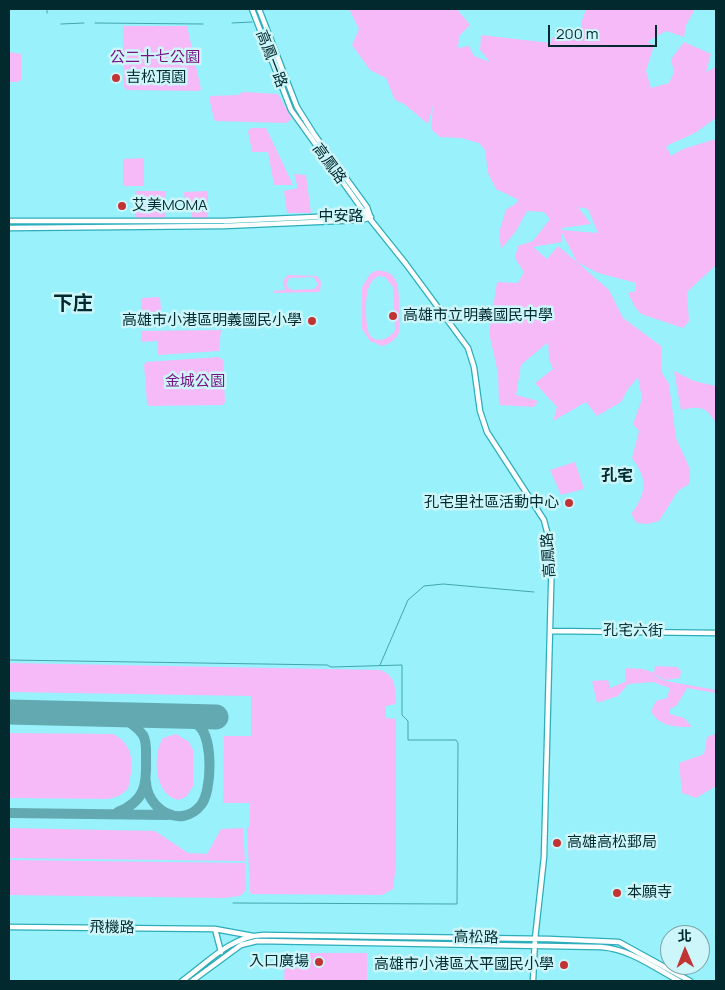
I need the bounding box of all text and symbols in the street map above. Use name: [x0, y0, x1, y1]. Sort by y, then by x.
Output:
scale bar: [550, 15, 659, 47]
text: 200 m: [556, 23, 599, 44]
street label: 高鳳一路: [252, 28, 290, 90]
park label: 公二十七公園: [110, 49, 200, 67]
place label: 吉松頂園: [126, 69, 186, 87]
marker: 吉松頂園: [110, 72, 122, 84]
street label: 高鳳路: [308, 141, 350, 187]
place label: 艾美MOMA: [132, 197, 208, 215]
marker: 艾美MOMA: [116, 200, 128, 212]
street label: 中安路: [319, 208, 363, 226]
district label: 下庄: [53, 292, 93, 316]
place label: 高雄市立明義國民中學: [403, 307, 553, 325]
marker: 高雄市立明義國民中學: [387, 310, 399, 322]
place label: 高雄市小港區明義國民小學: [122, 312, 302, 330]
marker: 高雄市小港區明義國民小學: [306, 315, 318, 327]
park label: 金城公園: [165, 373, 225, 391]
district label: 孔宅: [601, 467, 633, 487]
place label: 孔宅里社區活動中心: [424, 494, 559, 512]
marker: 孔宅里社區活動中心: [563, 497, 575, 509]
street label: 高鳳路: [538, 532, 560, 578]
street label: 孔宅六街: [603, 621, 663, 641]
place label: 高雄高松郵局: [567, 834, 657, 852]
marker: 高雄高松郵局: [551, 837, 563, 849]
place label: 本願寺: [627, 884, 672, 902]
marker: 本願寺: [611, 887, 623, 899]
street label: 飛機路: [89, 919, 135, 937]
north arrow: [660, 925, 710, 975]
text: 北: [678, 926, 692, 945]
street label: 高松路: [453, 929, 499, 947]
place label: 入口廣場: [249, 953, 309, 971]
marker: 入口廣場: [313, 956, 325, 968]
place label: 高雄市小港區太平國民小學: [374, 956, 554, 974]
marker: 高雄市小港區太平國民小學: [558, 959, 570, 971]

